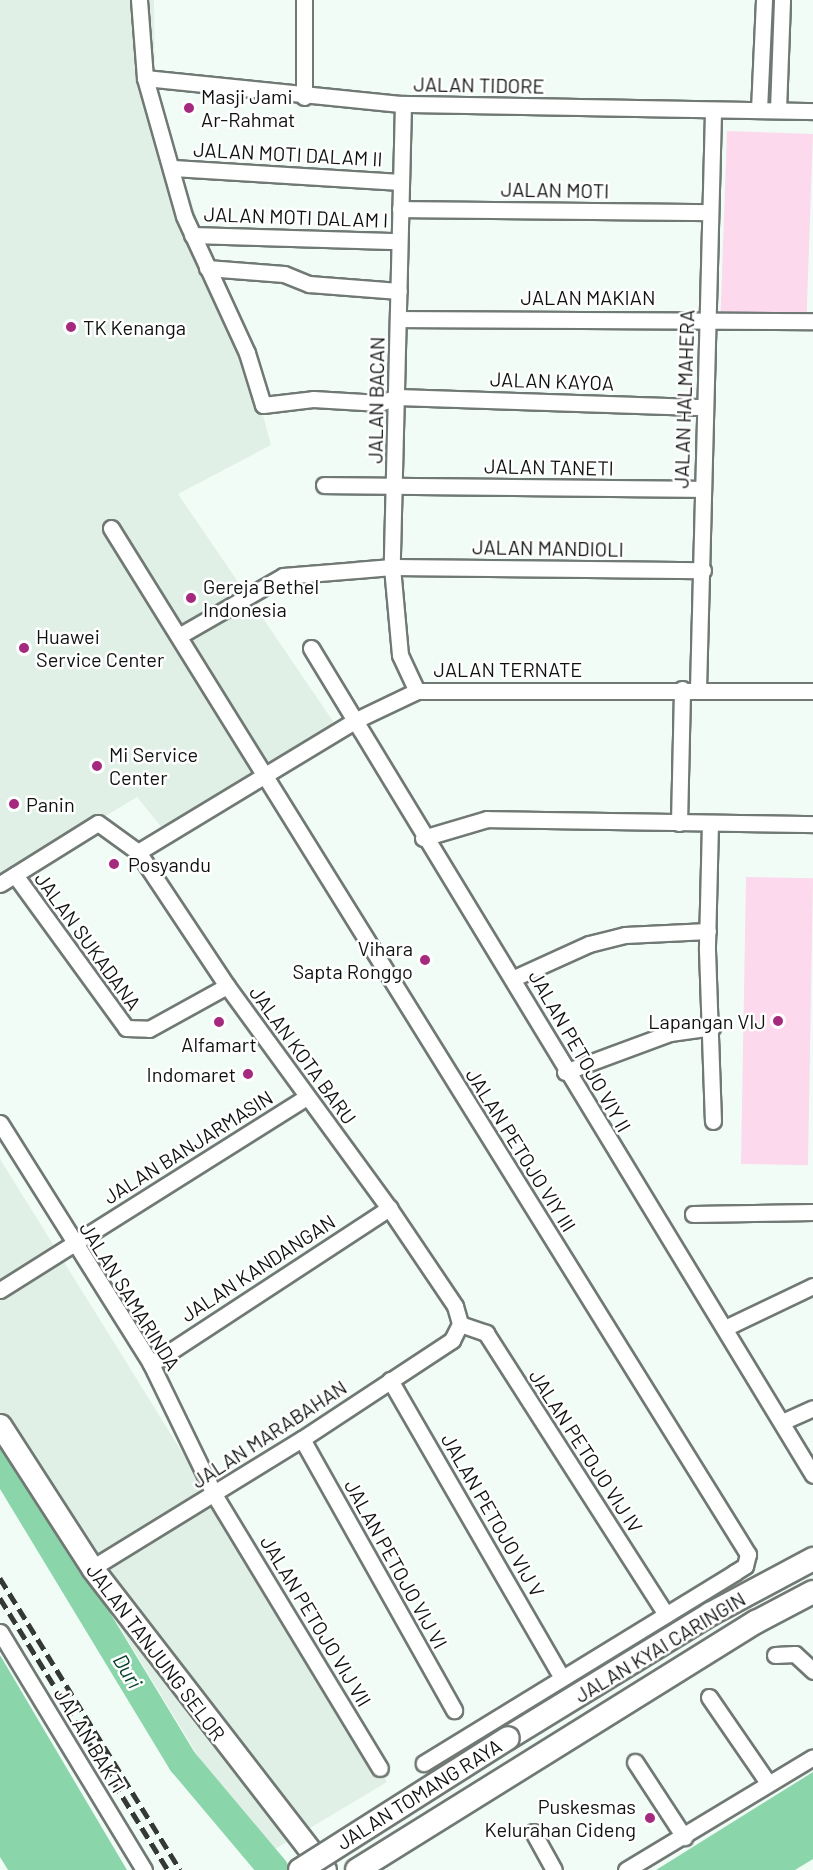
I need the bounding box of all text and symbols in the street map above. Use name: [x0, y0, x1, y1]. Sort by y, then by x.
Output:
street label: JALAN TIDORE: [413, 72, 545, 98]
place label: Masji Jami Ar-Rahmat: [201, 84, 295, 131]
marker: Masji Jami Ar-Rahmat: [182, 101, 196, 115]
street label: JALAN MOTI DALAM II: [193, 137, 383, 171]
street label: JALAN MOTI: [501, 177, 609, 203]
street label: JALAN MOTI DALAM I: [203, 202, 389, 232]
street label: JALAN MAKIAN: [521, 285, 655, 309]
street label: JALAN HALMAHERA: [669, 309, 699, 489]
place label: TK Kenanga: [83, 315, 186, 339]
marker: TK Kenanga: [64, 320, 78, 334]
street label: JALAN BACAN: [363, 336, 389, 464]
street label: JALAN KAYOA: [490, 367, 614, 395]
street label: JALAN TANETI: [484, 454, 614, 480]
street label: JALAN MANDIOLI: [472, 535, 624, 561]
place label: Gereja Bethel Indonesia: [203, 574, 319, 621]
marker: Gereja Bethel Indonesia: [184, 591, 198, 605]
place label: Huawei Service Center: [36, 624, 164, 671]
marker: Huawei Service Center: [17, 641, 31, 655]
street label: JALAN TERNATE: [434, 657, 582, 681]
place label: Mi Service Center: [109, 742, 198, 789]
marker: Mi Service Center: [90, 759, 104, 773]
place label: Panin: [26, 792, 75, 816]
marker: Panin: [7, 797, 21, 811]
place label: Posyandu: [128, 852, 211, 876]
marker: Posyandu: [105, 855, 123, 873]
street label: JALAN SUKADANA: [30, 867, 146, 1015]
place label: Vihara Sapta Ronggo: [292, 936, 413, 983]
marker: Vihara Sapta Ronggo: [418, 953, 432, 967]
street label: JALAN PETOJO VIY II: [524, 966, 636, 1136]
street label: JALAN KOTA BARU: [245, 981, 361, 1129]
place label: Lapangan VIJ: [648, 1009, 766, 1033]
marker: Lapangan VIJ: [771, 1014, 785, 1028]
marker: Alfamart: [212, 1015, 226, 1029]
place label: Alfamart: [181, 1032, 257, 1056]
place label: Indomaret: [147, 1062, 236, 1086]
street label: JALAN PETOJO VIY III: [461, 1064, 581, 1236]
marker: Indomaret: [241, 1067, 255, 1081]
street label: JALAN BANJARMASIN: [99, 1085, 277, 1209]
street label: JALAN KANDANGAN: [176, 1209, 340, 1327]
street label: JALAN SAMARINDA: [75, 1217, 185, 1375]
street label: JALAN PETOJO VIJ IV: [524, 1365, 648, 1537]
street label: JALAN MARABAHAN: [187, 1375, 351, 1493]
street label: JALAN PETOJO VIJ V: [436, 1429, 550, 1601]
street label: JALAN PETOJO VIJ VI: [340, 1475, 452, 1653]
street label: JALAN PETOJO VIJ VII: [256, 1531, 376, 1711]
street label: JALAN TANJUNG SELOR: [82, 1559, 230, 1745]
street label: JALAN KYAI CARINGIN: [570, 1587, 750, 1707]
water label: Duri: [108, 1649, 148, 1693]
street label: JALAN BAKTI: [49, 1683, 131, 1797]
street label: JALAN TOMANG RAYA: [332, 1733, 506, 1855]
place label: Puskesmas Kelurahan Cideng: [485, 1794, 636, 1841]
marker: Puskesmas Kelurahan Cideng: [641, 1809, 659, 1827]

